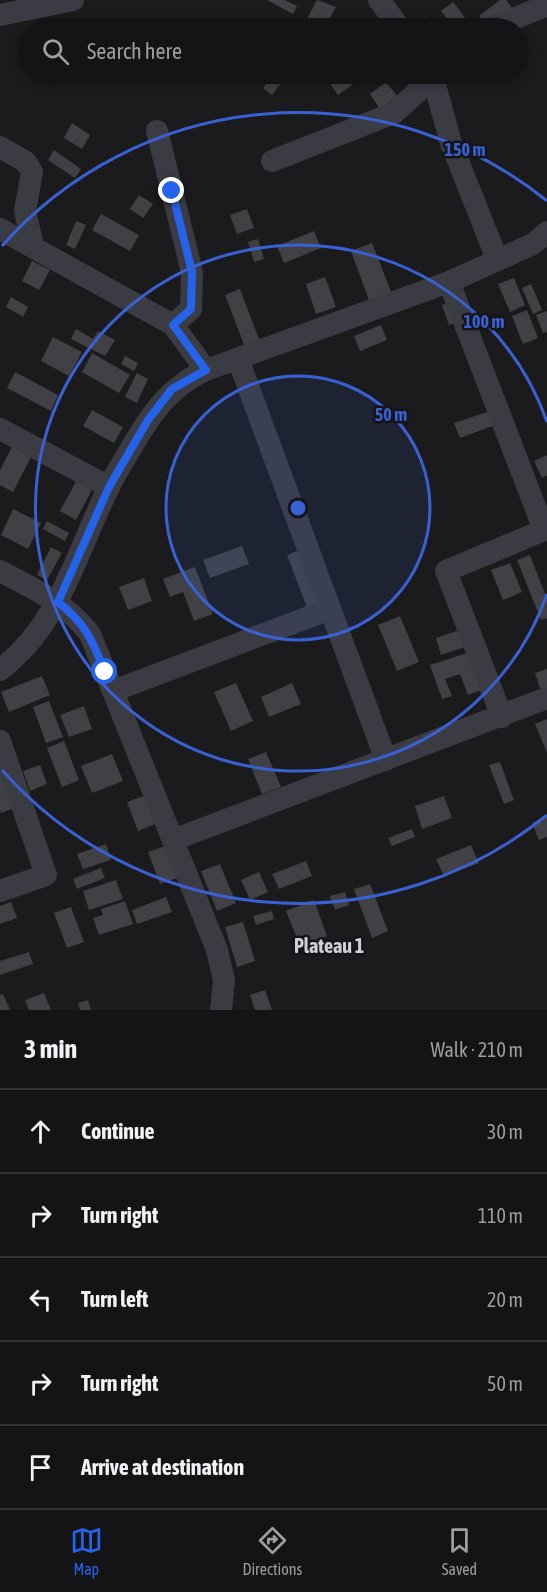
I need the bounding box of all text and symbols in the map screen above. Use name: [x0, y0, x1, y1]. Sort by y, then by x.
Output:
search box: [18, 18, 529, 84]
icon: search: [39, 35, 72, 68]
text: Search here: [87, 38, 182, 64]
text: 150 m: [445, 139, 485, 160]
route end: [158, 177, 184, 203]
text: 100 m: [464, 311, 504, 332]
text: 50 m: [375, 404, 407, 425]
centre of rings: [288, 498, 308, 518]
route start: [91, 658, 117, 684]
district label: Plateau 1: [294, 934, 364, 957]
text: 3 min: [24, 1034, 77, 1064]
text: Walk · 210 m: [431, 1038, 523, 1061]
icon: ahead: [24, 1115, 57, 1148]
text: Continue: [81, 1118, 155, 1144]
text: 30 m: [487, 1120, 523, 1143]
icon: right: [24, 1199, 57, 1232]
text: Turn right: [81, 1202, 158, 1228]
text: 110 m: [478, 1204, 523, 1227]
icon: left: [24, 1283, 57, 1316]
text: Turn left: [81, 1286, 148, 1312]
text: 20 m: [487, 1288, 523, 1311]
icon: right: [24, 1367, 57, 1400]
text: Turn right: [81, 1370, 158, 1396]
text: 50 m: [487, 1372, 523, 1395]
icon: arrive: [24, 1451, 57, 1484]
text: Arrive at destination: [81, 1454, 244, 1480]
tab: Map: [70, 1524, 103, 1578]
tab: Directions: [242, 1524, 302, 1578]
tab: Saved: [442, 1524, 477, 1578]

